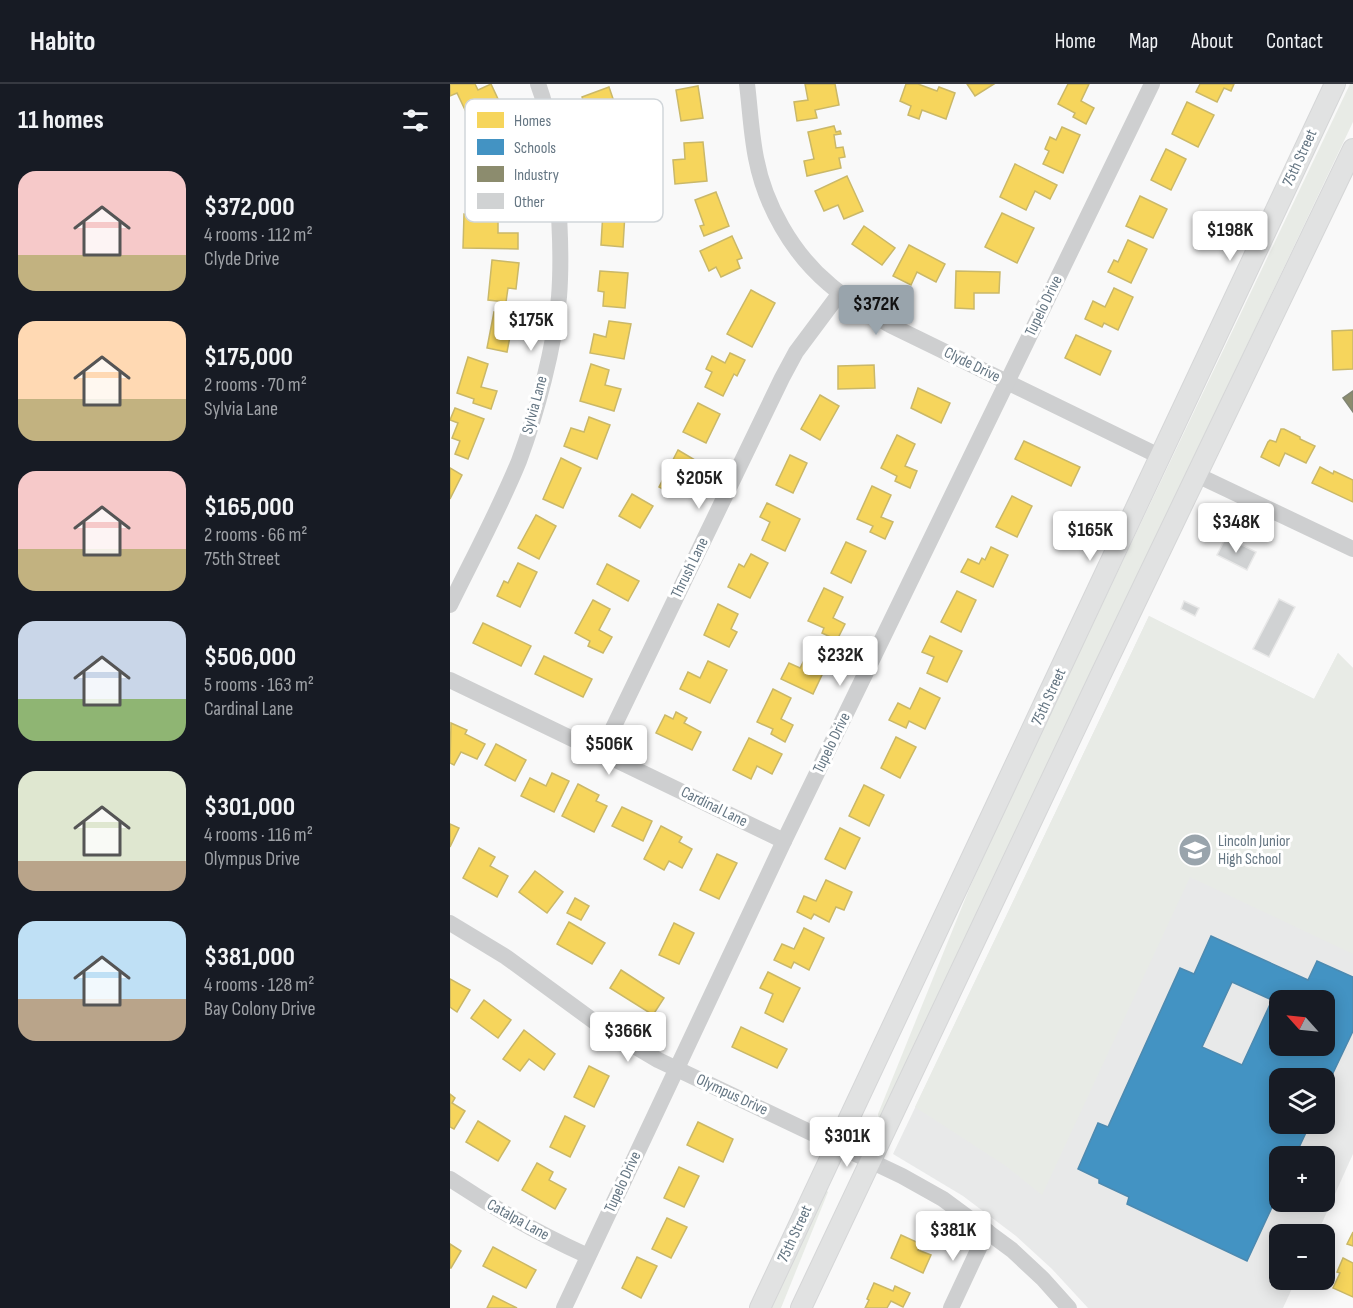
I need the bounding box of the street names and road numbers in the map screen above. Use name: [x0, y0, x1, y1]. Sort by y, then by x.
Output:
street label: 75th Street: [1279, 126, 1322, 190]
street label: Tupelo Drive: [1021, 273, 1067, 339]
street label: Clyde Drive: [941, 343, 1003, 387]
street label: Sylvia Lane: [518, 374, 552, 436]
street label: Thrush Lane: [667, 535, 713, 601]
street label: 75th Street: [1028, 665, 1071, 729]
street label: Tupelo Drive: [809, 710, 855, 776]
street label: Cardinal Lane: [678, 783, 750, 831]
street label: Olympus Drive: [693, 1070, 771, 1120]
street label: Tupelo Drive: [601, 1148, 645, 1216]
street label: Catalpa Lane: [484, 1195, 552, 1245]
street label: 75th Street: [774, 1202, 817, 1266]

